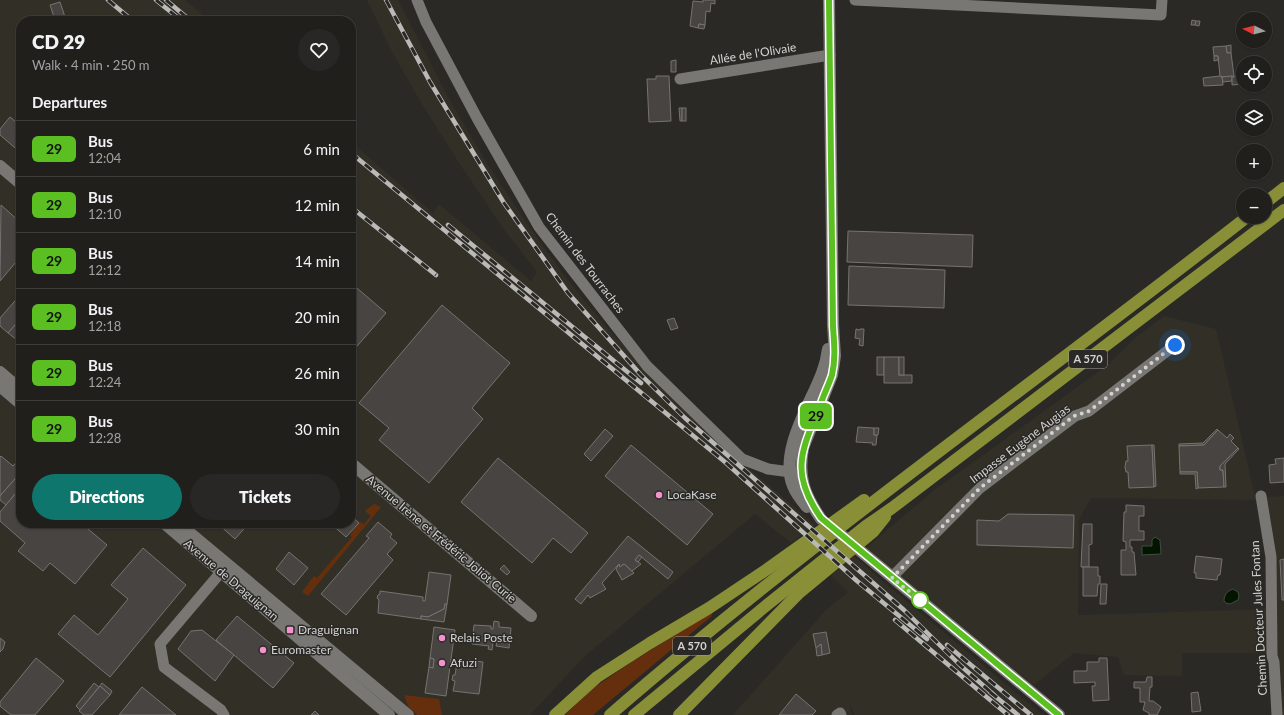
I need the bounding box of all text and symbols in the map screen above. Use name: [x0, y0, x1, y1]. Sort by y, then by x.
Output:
north arrow: [1236, 12, 1272, 48]
map controls: [1236, 12, 1272, 224]
button: heart: [298, 29, 340, 71]
text: CD 29: [32, 30, 85, 53]
street label: Allée de l'Olivaie: [709, 39, 797, 68]
button: locate: [1236, 56, 1272, 92]
text: Walk · 4 min · 250 m: [32, 57, 150, 73]
text: Departures: [32, 93, 107, 111]
button: layers: [1236, 100, 1272, 136]
text: Bus: [88, 132, 113, 150]
text: 29: [46, 140, 62, 157]
text: 6 min: [303, 140, 340, 158]
button: +: [1236, 144, 1272, 180]
text: 12:04: [88, 150, 121, 166]
text: Bus: [88, 188, 113, 206]
button: −: [1236, 188, 1272, 224]
text: 29: [46, 196, 62, 213]
text: 12 min: [294, 196, 340, 214]
text: 12:10: [88, 206, 121, 222]
street label: Chemin des Tourraches: [543, 209, 628, 316]
text: Bus: [88, 244, 113, 262]
text: 29: [46, 252, 62, 269]
text: 14 min: [294, 252, 340, 270]
text: 12:12: [88, 262, 121, 278]
text: Bus: [88, 300, 113, 318]
text: 29: [46, 308, 62, 325]
text: 20 min: [294, 308, 340, 326]
text: 12:18: [88, 318, 121, 334]
your location: [1165, 335, 1185, 355]
road number: A 570: [1069, 350, 1107, 368]
text: Bus: [88, 356, 113, 374]
text: 29: [46, 364, 62, 381]
text: 26 min: [294, 364, 340, 382]
text: 12:24: [88, 374, 121, 390]
street label: Impasse Eugène Augias: [966, 401, 1073, 486]
line badge: 29: [798, 403, 834, 429]
text: 29: [808, 407, 824, 424]
text: Bus: [88, 412, 113, 430]
text: 29: [46, 420, 62, 437]
text: 30 min: [294, 420, 340, 438]
text: 12:28: [88, 430, 121, 446]
street label: Avenue Irène et Frédéric Joliot Curie: [363, 471, 519, 606]
button: Directions: [32, 474, 182, 520]
button: Tickets: [190, 474, 340, 520]
place label: LocaKase: [667, 487, 717, 502]
marker: LocaKase: [654, 490, 664, 500]
street label: Avenue de Draguignan: [181, 535, 282, 624]
street label: Chemin Docteur Jules Fontan: [1247, 540, 1270, 696]
unlabelled marker: [911, 591, 929, 609]
place label: Draguignan: [298, 622, 359, 637]
marker: Draguignan: [285, 625, 295, 635]
place label: Relais Poste: [450, 630, 513, 645]
marker: Relais Poste: [437, 633, 447, 643]
road number: A 570: [673, 637, 711, 655]
place label: Euromaster: [271, 642, 332, 657]
marker: Euromaster: [258, 645, 268, 655]
place label: Afuzi: [450, 655, 477, 670]
marker: Afuzi: [437, 658, 447, 668]

